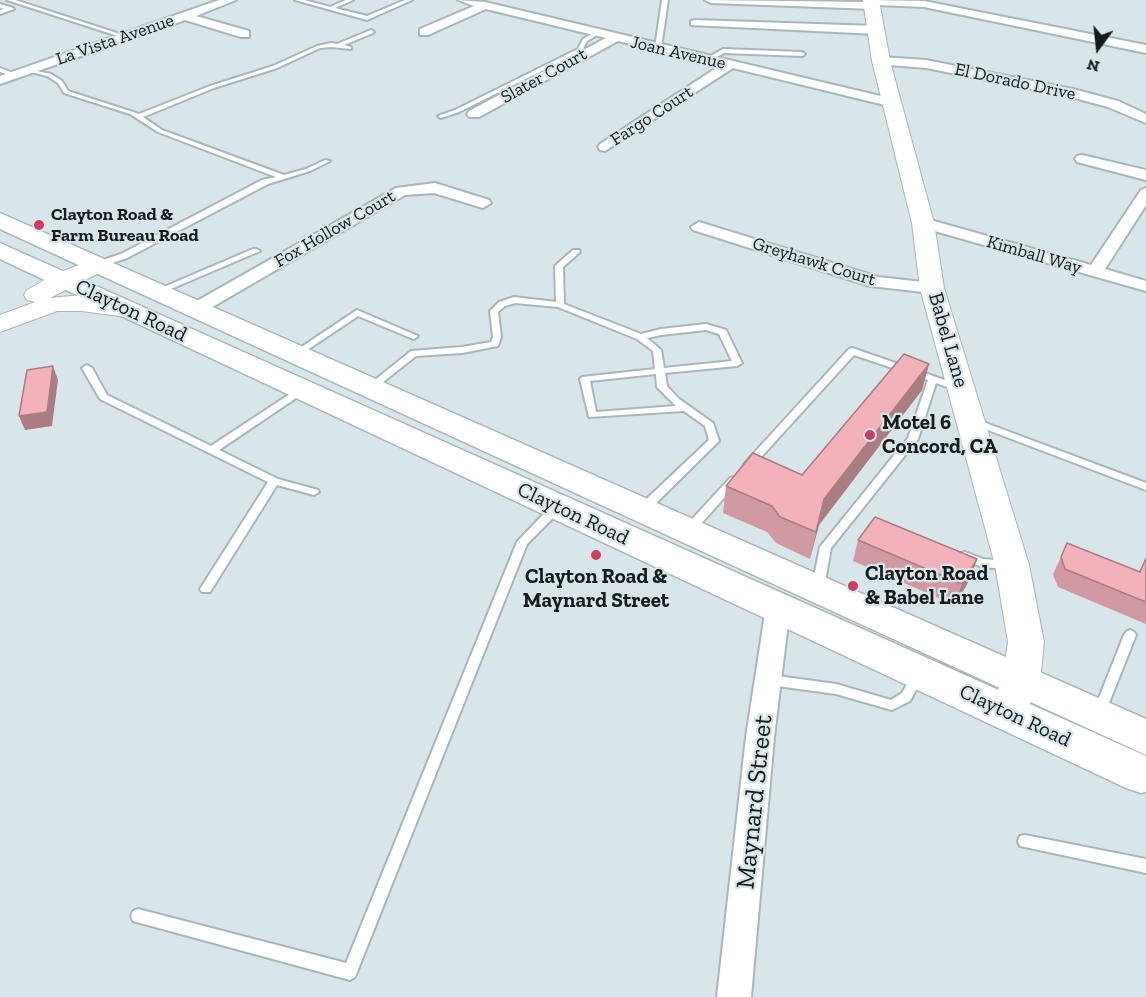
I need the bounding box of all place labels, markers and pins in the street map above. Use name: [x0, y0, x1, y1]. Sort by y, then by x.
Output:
place label: Clayton Road & Farm Bureau Road: [51, 204, 199, 246]
marker: Clayton Road & Farm Bureau Road: [32, 218, 46, 232]
place label: Motel 6 Concord, CA: [882, 410, 998, 460]
marker: Motel 6 Concord, CA: [863, 428, 877, 442]
marker: Clayton Road & Maynard Street: [589, 548, 603, 562]
place label: Clayton Road & Babel Lane: [865, 561, 988, 611]
place label: Clayton Road & Maynard Street: [523, 564, 669, 614]
marker: Clayton Road & Babel Lane: [846, 579, 860, 593]

